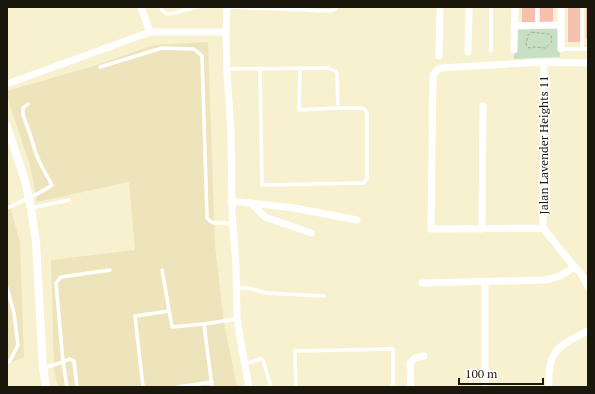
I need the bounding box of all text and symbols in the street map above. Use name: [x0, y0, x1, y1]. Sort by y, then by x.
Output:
street label: Jalan Lavender Heights 11: [536, 76, 551, 214]
scale bar: [459, 360, 543, 386]
text: 100 m: [465, 366, 498, 381]

